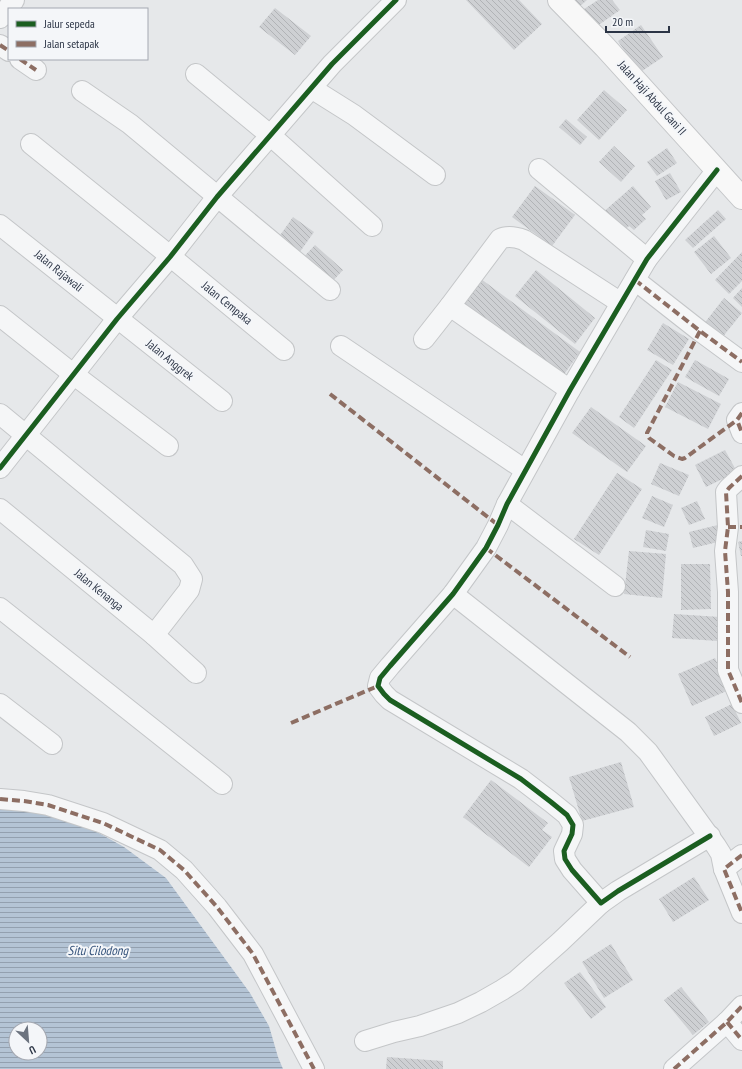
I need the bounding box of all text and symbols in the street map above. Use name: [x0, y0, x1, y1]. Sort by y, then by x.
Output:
legend: [8, 8, 148, 60]
scale bar: [606, 8, 669, 34]
text: 20 m: [612, 14, 633, 29]
text: Jalur sepeda: [43, 16, 95, 31]
text: Jalan setapak: [43, 36, 99, 51]
street label: Jalan Haji Abdul Gani II: [614, 57, 690, 138]
street label: Jalan Rajawali: [31, 246, 87, 295]
street label: Jalan Cempaka: [198, 277, 256, 328]
street label: Jalan Anggrek: [143, 335, 197, 384]
street label: Jalan Kenanga: [71, 565, 127, 614]
water label: Situ Cilodong: [68, 942, 130, 959]
north arrow: [8, 1021, 48, 1061]
text: U: [26, 1042, 38, 1058]

